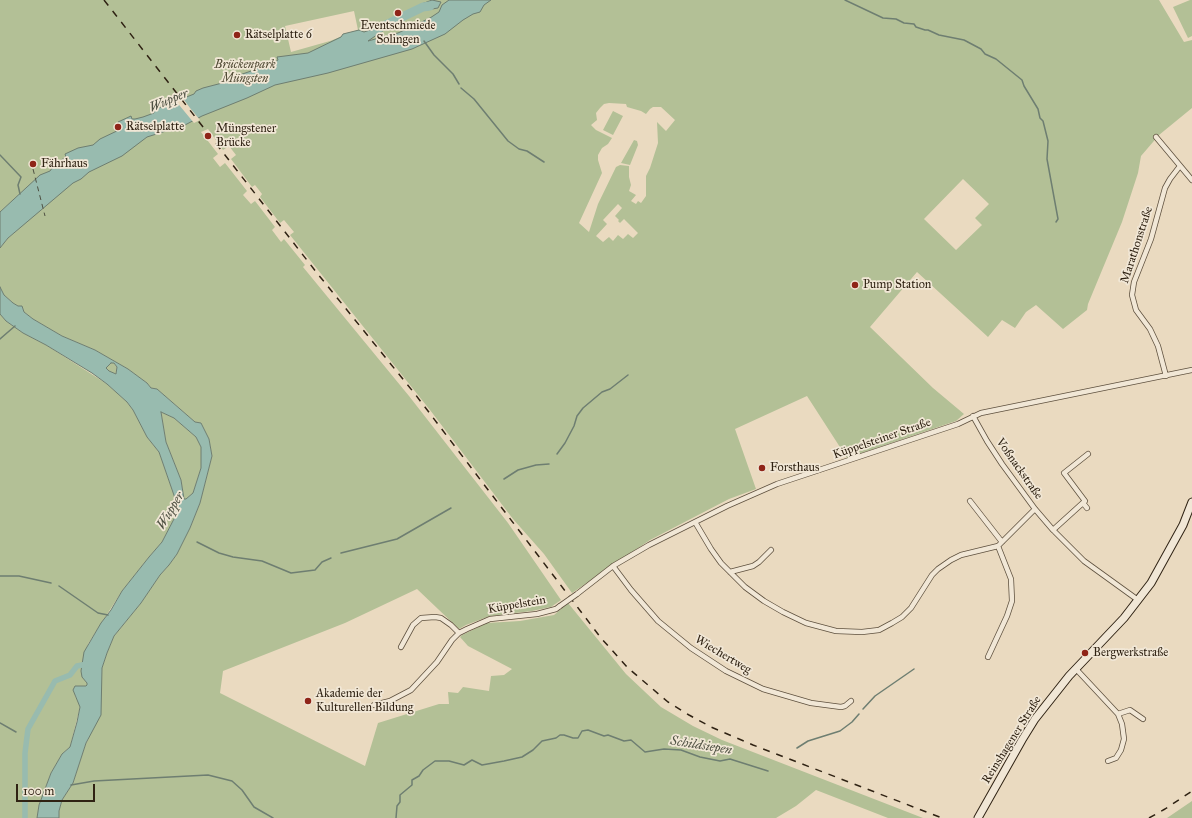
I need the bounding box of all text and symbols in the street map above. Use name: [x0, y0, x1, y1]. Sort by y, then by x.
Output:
marker: Eventschmiede Solingen: [393, 8, 403, 18]
place label: Eventschmiede Solingen: [360, 19, 436, 47]
place label: Rätselplatte 6: [245, 28, 312, 42]
marker: Rätselplatte 6: [232, 30, 242, 40]
park label: Brückenpark Müngsten: [214, 58, 276, 86]
water label: Wupper: [147, 86, 191, 116]
place label: Rätselplatte: [126, 120, 184, 134]
marker: Rätselplatte: [113, 122, 123, 132]
place label: Müngstener Brücke: [216, 122, 276, 150]
marker: Müngstener Brücke: [203, 131, 213, 141]
place label: Fährhaus: [41, 157, 87, 171]
marker: Fährhaus: [28, 159, 38, 169]
street label: Marathonstraße: [1118, 205, 1156, 285]
place label: Pump Station: [863, 278, 931, 292]
marker: Pump Station: [850, 280, 860, 290]
street label: Küppelsteiner Straße: [831, 416, 933, 462]
street label: Voßnackstraße: [993, 436, 1045, 502]
place label: Forsthaus: [770, 461, 819, 475]
marker: Forsthaus: [757, 463, 767, 473]
water label: Wupper: [154, 490, 188, 532]
street label: Küppelstein: [487, 593, 547, 617]
street label: Wiechertweg: [692, 632, 754, 678]
place label: Bergwerkstraße: [1093, 646, 1168, 660]
marker: Bergwerkstraße: [1080, 648, 1090, 658]
place label: Akademie der Kulturellen Bildung: [316, 687, 413, 715]
street label: Reinshagener Straße: [979, 694, 1045, 786]
marker: Akademie der Kulturellen Bildung: [303, 696, 313, 706]
water label: Schildsiepen: [669, 733, 733, 759]
scale bar: [18, 776, 97, 802]
text: 100 m: [23, 784, 54, 798]

